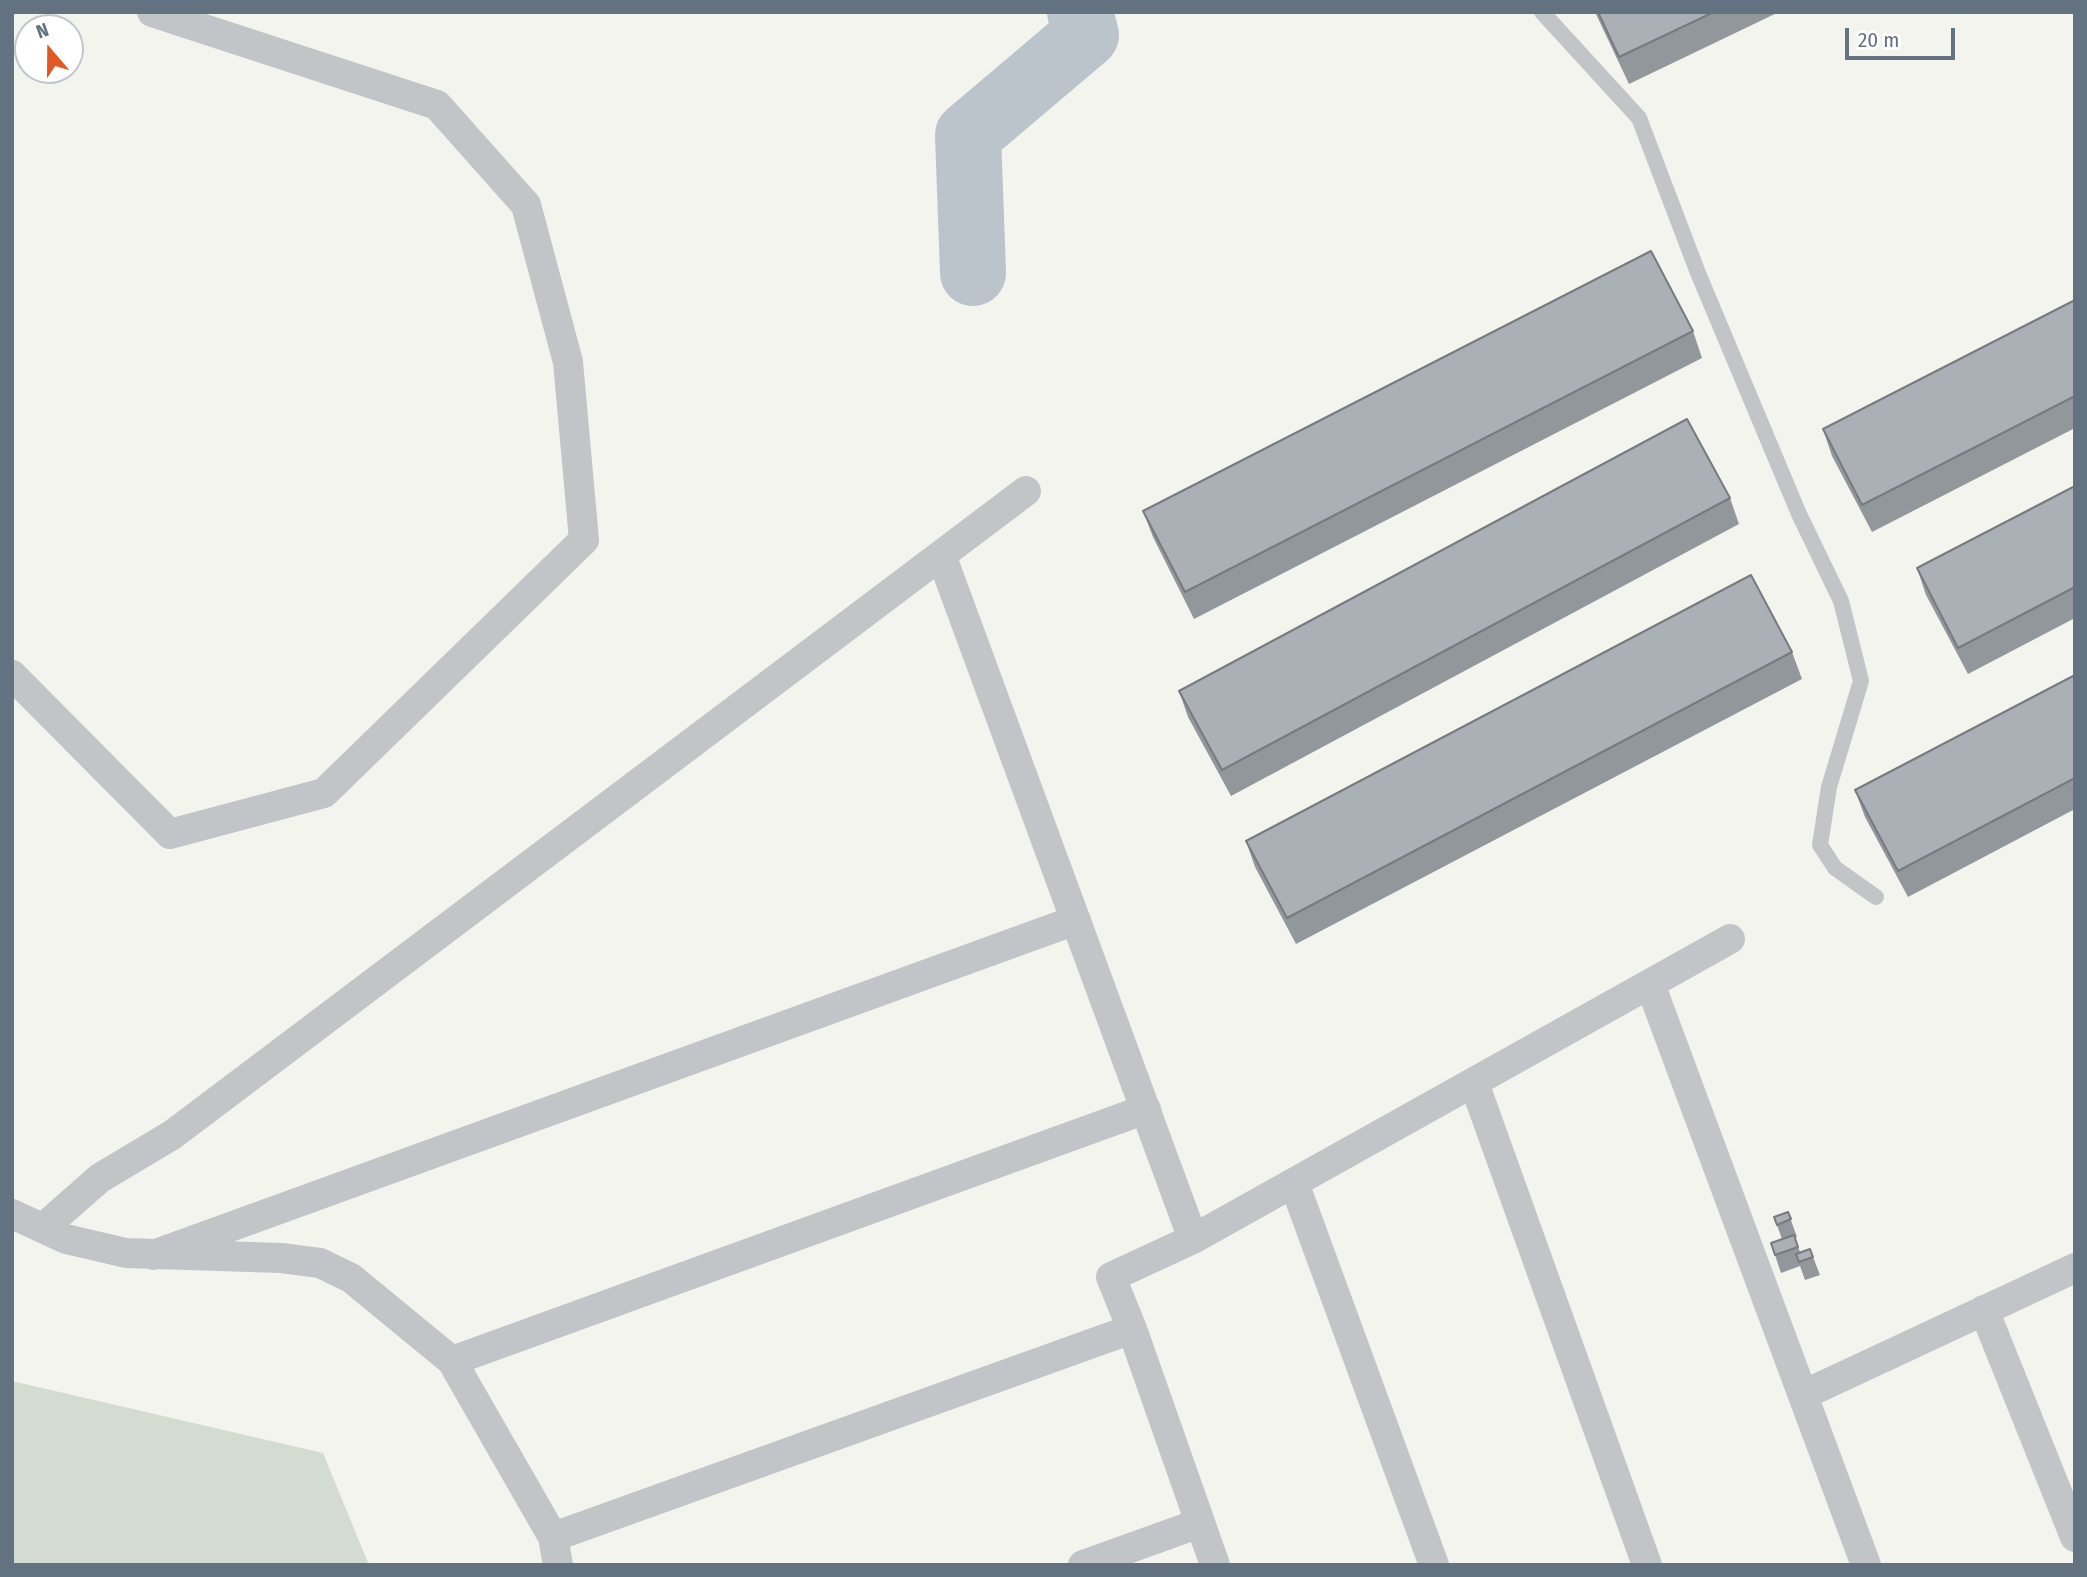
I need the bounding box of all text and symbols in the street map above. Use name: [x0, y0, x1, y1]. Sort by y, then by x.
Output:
north arrow: [14, 14, 84, 84]
scale bar: [1849, 14, 1959, 58]
text: N: [33, 18, 52, 43]
text: 20 m: [1858, 27, 1899, 53]

